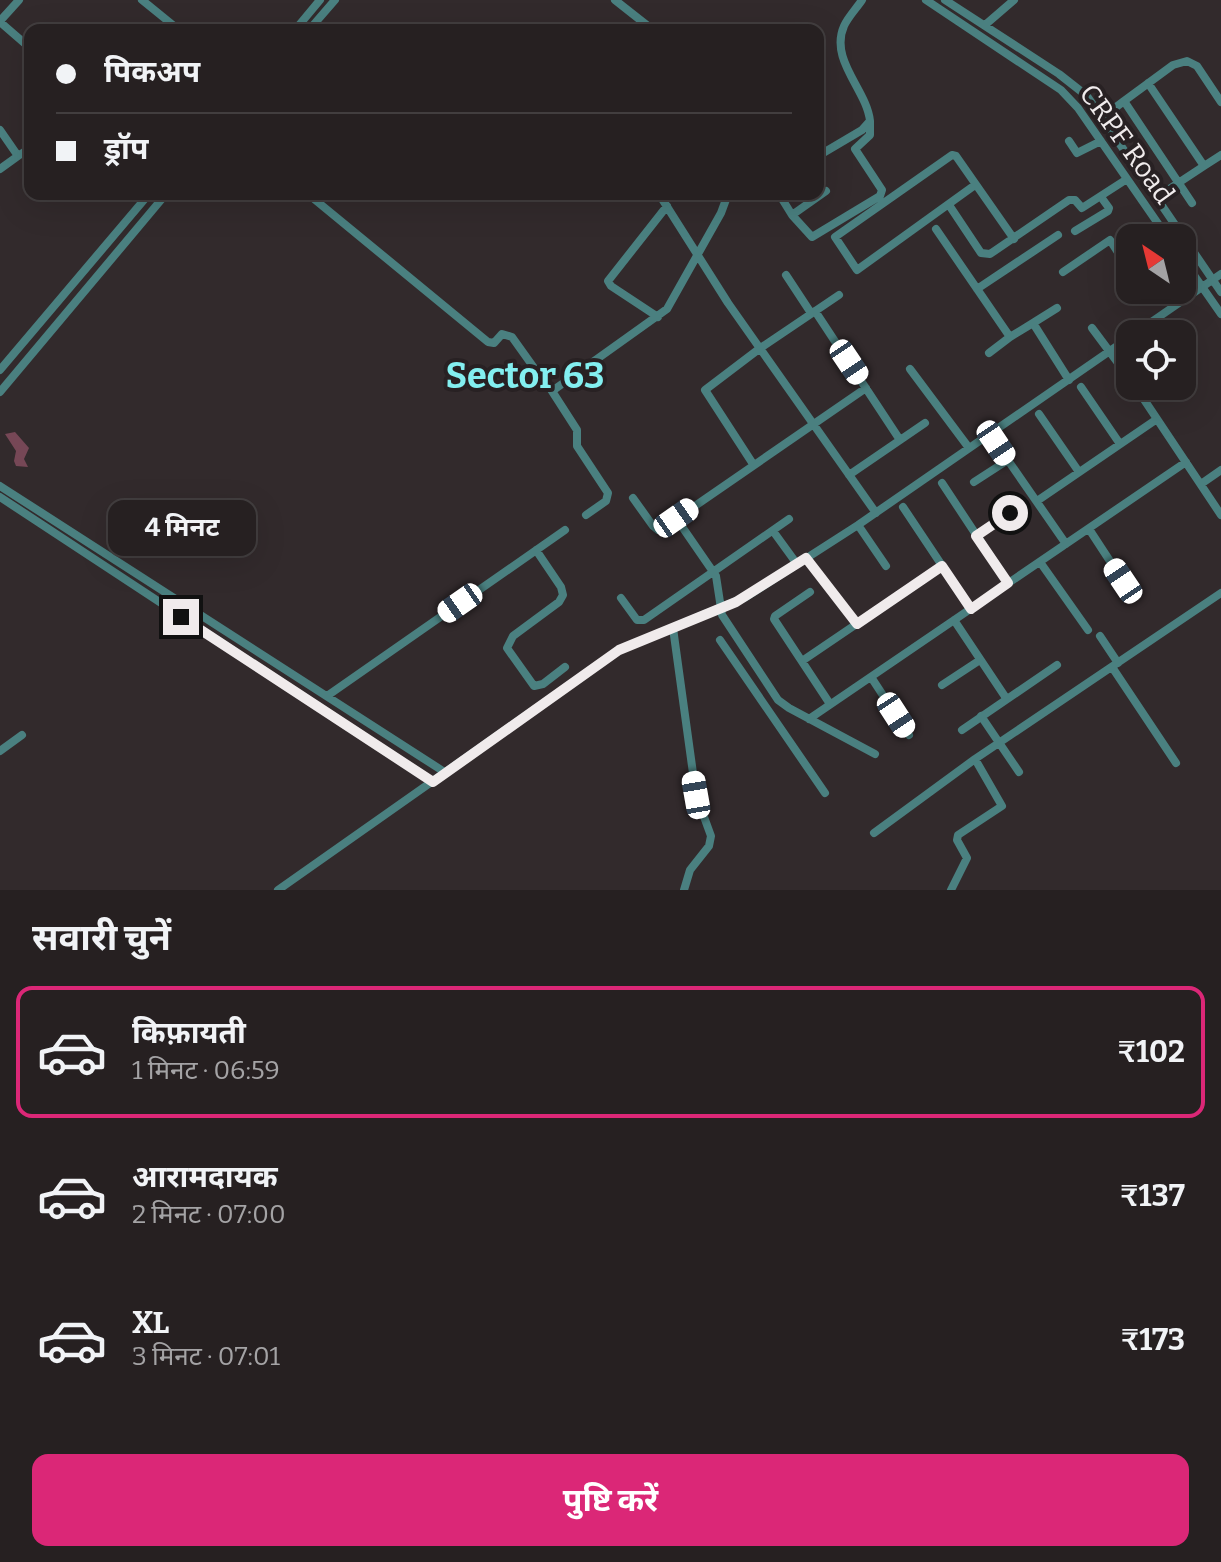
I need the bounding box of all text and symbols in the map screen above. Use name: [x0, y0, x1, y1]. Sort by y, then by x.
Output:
text: पिकअप: [104, 54, 200, 90]
street label: CRPF Road: [1073, 78, 1181, 210]
text: ड्रॉप: [104, 131, 148, 167]
north arrow: [1116, 224, 1196, 304]
map controls: [1116, 224, 1196, 400]
button: locate: [1116, 320, 1196, 400]
car: [826, 335, 872, 389]
district label: Sector 63: [446, 354, 604, 398]
car: [973, 416, 1019, 470]
car: [649, 494, 703, 542]
route start: [992, 495, 1028, 531]
callout: 4 मिनट: [107, 501, 255, 557]
text: 4 मिनट: [144, 512, 220, 543]
car: [1100, 554, 1146, 608]
car: [433, 579, 487, 627]
route end: [163, 599, 199, 635]
car: [873, 688, 919, 742]
car: [680, 769, 712, 821]
text: सवारी चुनें: [32, 916, 171, 960]
text: किफ़ायती: [132, 1015, 246, 1051]
icon: car: [36, 1016, 108, 1088]
text: ₹102: [1117, 1034, 1185, 1070]
text: 1 मिनट · 06:59: [132, 1055, 280, 1086]
text: आरामदायक: [132, 1159, 278, 1195]
icon: car: [36, 1160, 108, 1232]
text: ₹137: [1120, 1178, 1185, 1214]
text: 2 मिनट · 07:00: [132, 1199, 286, 1230]
icon: car: [36, 1304, 108, 1376]
text: XL: [132, 1305, 169, 1341]
text: ₹173: [1121, 1322, 1185, 1358]
text: 3 मिनट · 07:01: [132, 1341, 280, 1372]
button: पुष्टि करें: [32, 1454, 1189, 1546]

